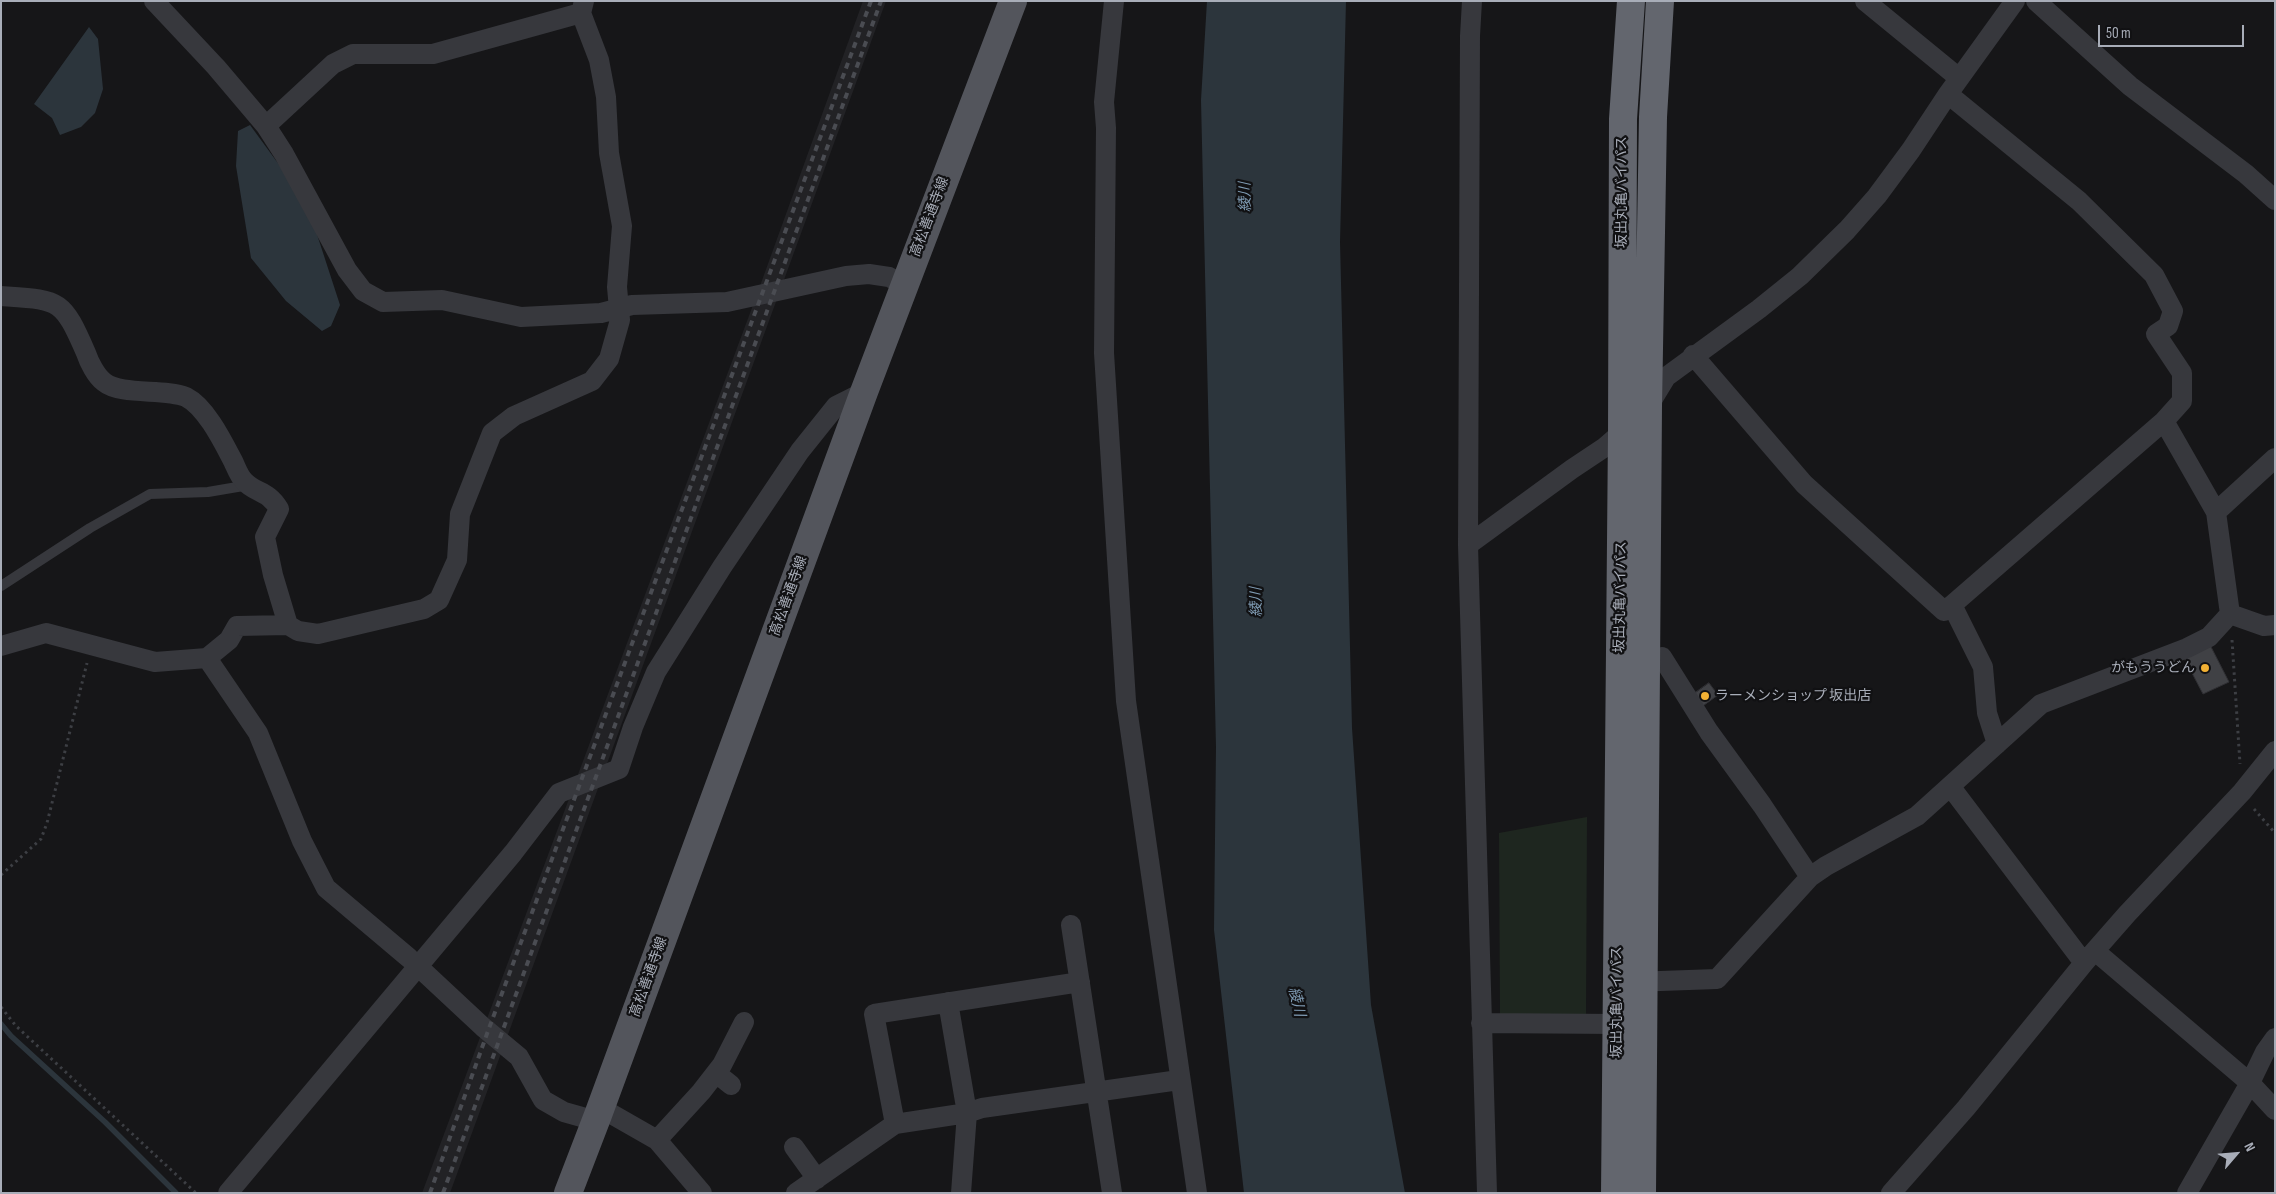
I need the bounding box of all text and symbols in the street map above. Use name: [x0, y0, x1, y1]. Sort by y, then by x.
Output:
scale bar: [2101, 15, 2247, 47]
text: 50 m: [2106, 24, 2131, 43]
street label: 坂出丸亀バイパス: [1614, 136, 1630, 248]
street label: 高松善通寺線: [907, 175, 953, 259]
water label: 綾川: [1237, 182, 1255, 212]
street label: 坂出丸亀バイパス: [1612, 541, 1630, 653]
street label: 高松善通寺線: [767, 554, 811, 638]
water label: 綾川: [1248, 587, 1266, 617]
place label: がもううどん: [2111, 660, 2195, 676]
marker: がもううどん: [2199, 662, 2211, 674]
place label: ラーメンショップ 坂出店: [1715, 688, 1871, 704]
marker: ラーメンショップ 坂出店: [1699, 690, 1711, 702]
street label: 高松善通寺線: [627, 935, 671, 1019]
street label: 坂出丸亀バイパス: [1609, 946, 1625, 1058]
water label: 綾川: [1284, 985, 1308, 1019]
north arrow: [2211, 1129, 2261, 1179]
text: N: [2241, 1140, 2259, 1154]

